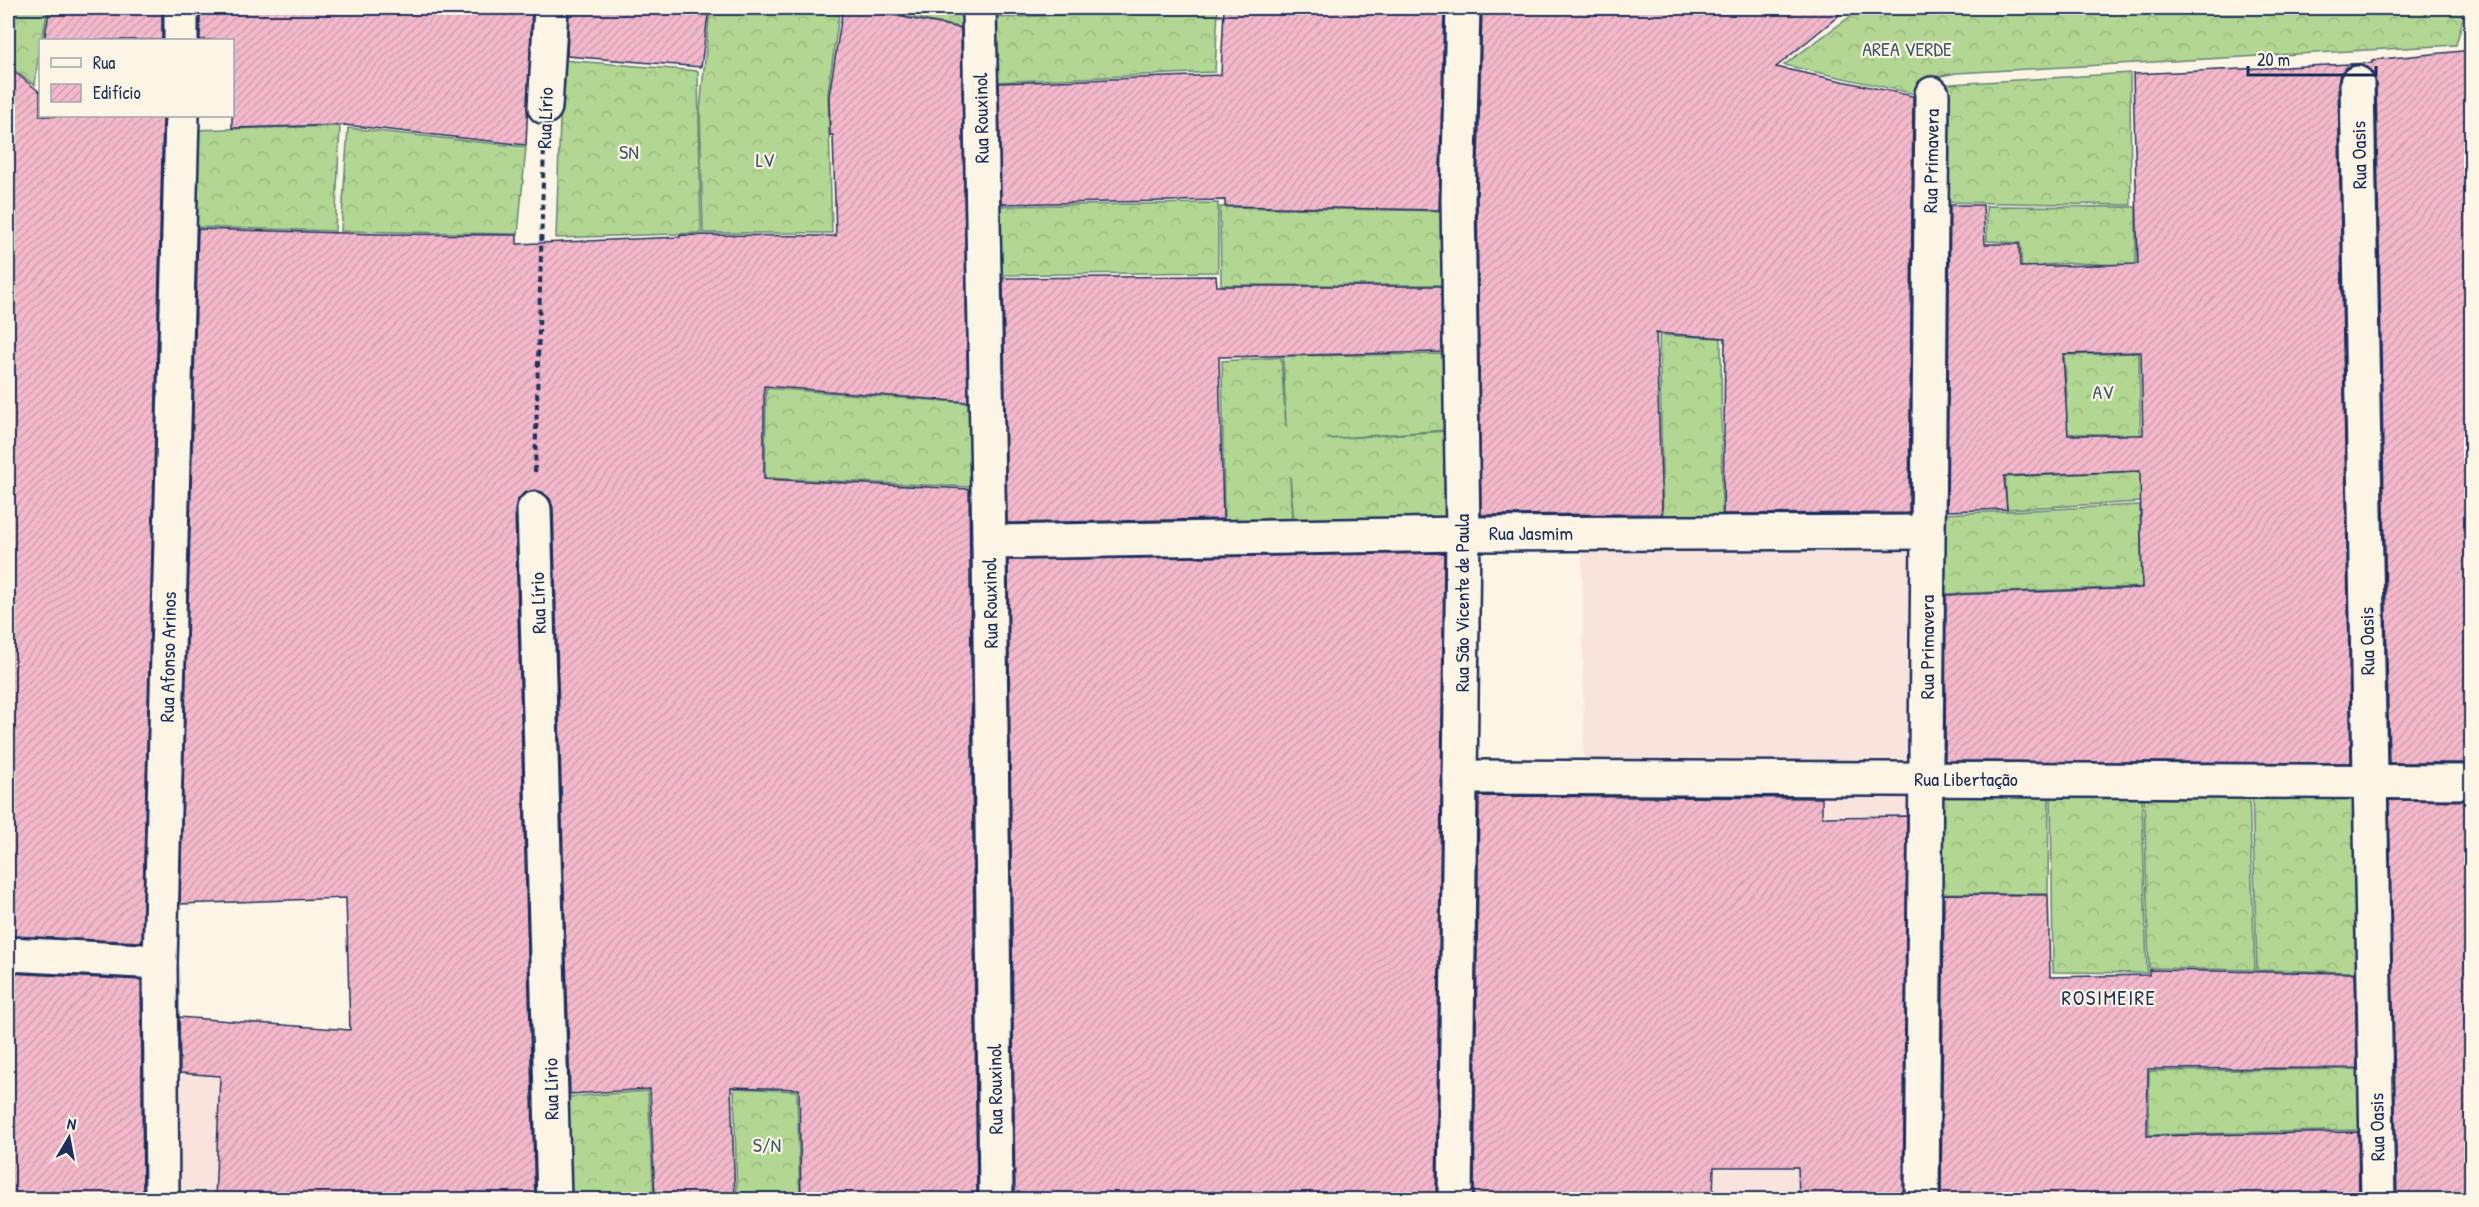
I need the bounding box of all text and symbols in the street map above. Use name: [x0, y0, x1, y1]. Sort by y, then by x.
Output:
park label: AREA VERDE: [1862, 35, 1952, 62]
legend: [39, 39, 234, 117]
scale bar: [2248, 39, 2376, 77]
text: 20 m: [2257, 47, 2290, 72]
text: Rua: [93, 50, 115, 75]
street label: Rua Rouxinol: [966, 72, 995, 164]
text: Edifício: [93, 80, 141, 105]
street label: Rua Lírio: [530, 87, 559, 149]
street label: Rua Primavera: [1916, 108, 1945, 213]
street label: Rua Oasis: [2344, 120, 2373, 189]
park label: SN: [619, 138, 639, 165]
park label: LV: [756, 146, 775, 173]
park label: AV: [2093, 378, 2114, 405]
street label: Rua São Vicente de Paula: [1448, 514, 1475, 692]
street label: Rua Jasmim: [1489, 519, 1573, 546]
street label: Rua Rouxinol: [975, 557, 1004, 649]
street label: Rua Lírio: [523, 572, 552, 634]
street label: Rua Afonso Arinos: [153, 591, 182, 723]
street label: Rua Primavera: [1913, 595, 1940, 699]
street label: Rua Oasis: [2352, 606, 2381, 675]
street label: Rua Libertação: [1914, 765, 2018, 792]
district label: ROSIMEIRE: [2062, 983, 2156, 1012]
street label: Rua Rouxinol: [980, 1043, 1009, 1135]
street label: Rua Lírio: [536, 1058, 565, 1120]
street label: Rua Oasis: [2362, 1092, 2391, 1161]
north arrow: [39, 1108, 99, 1168]
text: N: [66, 1112, 78, 1135]
park label: S/N: [753, 1131, 781, 1158]

